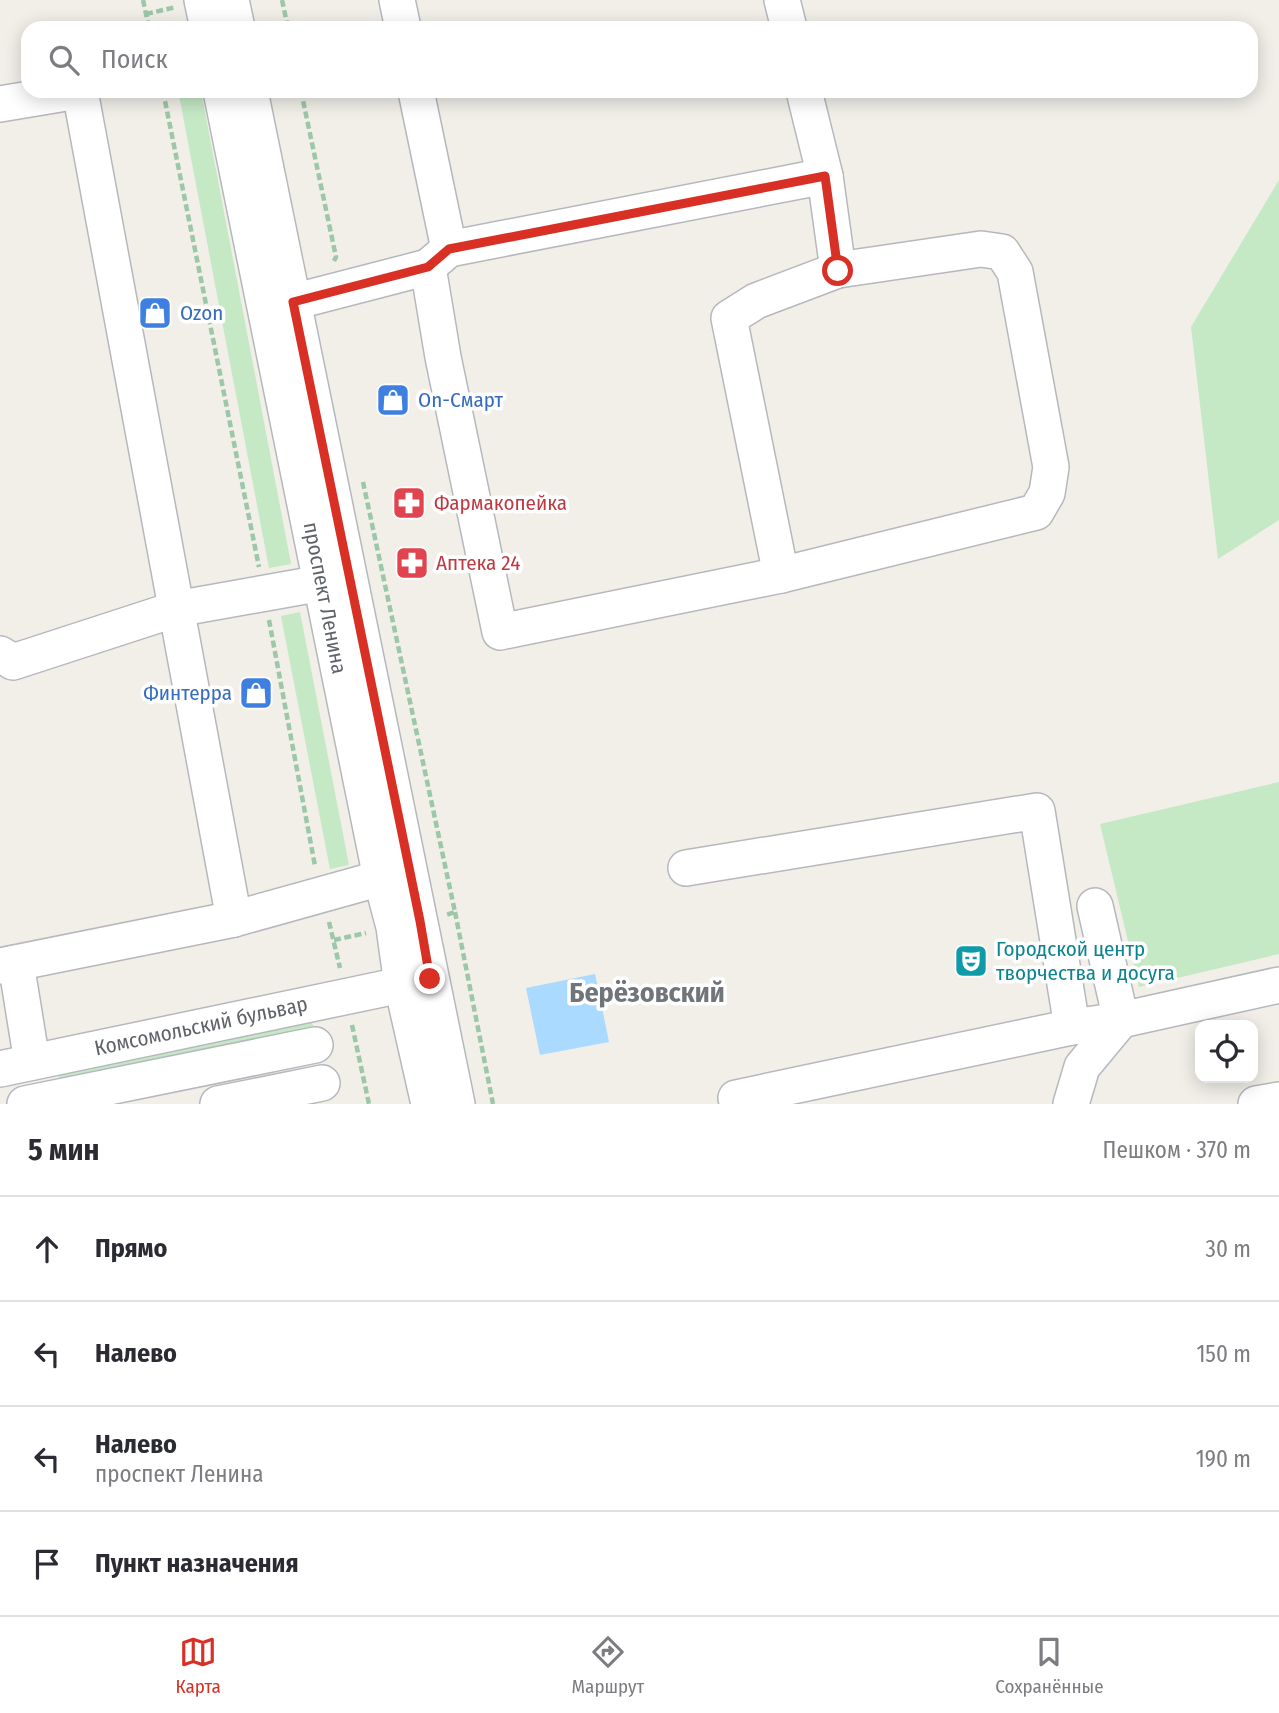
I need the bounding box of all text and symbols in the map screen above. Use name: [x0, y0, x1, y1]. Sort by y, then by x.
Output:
search box: [21, 21, 1258, 98]
icon: search: [45, 41, 83, 79]
text: Поиск: [101, 44, 168, 75]
route start: [822, 255, 853, 286]
shop icon: Ozon: [136, 294, 174, 332]
place label: Ozon: [180, 300, 223, 326]
shop icon: On-Смарт: [374, 381, 412, 419]
place label: On-Смарт: [418, 387, 503, 413]
pharmacy icon: Фармакопейка: [390, 484, 428, 522]
place label: Фармакопейка: [434, 490, 567, 516]
street label: проспект Ленина: [298, 520, 352, 676]
pharmacy icon: Аптека 24: [393, 544, 431, 582]
place label: Аптека 24: [436, 550, 520, 576]
shop icon: Финтерра: [237, 674, 275, 712]
place label: Финтерра: [143, 680, 232, 706]
place label: Городской центр творчества и досуга: [996, 936, 1175, 986]
theatre icon: Городской центр творчества и досуга: [952, 942, 990, 980]
route end: [414, 963, 445, 994]
district label: Берёзовский: [569, 976, 725, 1009]
street label: Комсомольский бульвар: [92, 991, 310, 1061]
map controls: [1195, 1020, 1258, 1083]
button: locate: [1195, 1020, 1258, 1083]
text: 5 мин: [28, 1132, 99, 1168]
text: Пешком · 370 m: [1103, 1136, 1251, 1164]
icon: ahead: [28, 1230, 66, 1268]
text: Прямо: [95, 1233, 167, 1264]
text: 30 m: [1206, 1235, 1251, 1263]
icon: left: [28, 1335, 66, 1373]
text: Налево: [95, 1338, 177, 1369]
text: 150 m: [1196, 1340, 1251, 1368]
text: Налево: [95, 1429, 177, 1460]
icon: left: [28, 1440, 66, 1478]
text: 190 m: [1196, 1445, 1251, 1473]
text: проспект Ленина: [95, 1460, 263, 1488]
icon: arrive: [28, 1545, 66, 1583]
text: Пункт назначения: [95, 1548, 299, 1579]
tab: Карта: [175, 1633, 221, 1698]
tab: Маршрут: [572, 1633, 644, 1698]
tab: Сохранённые: [995, 1633, 1104, 1698]

